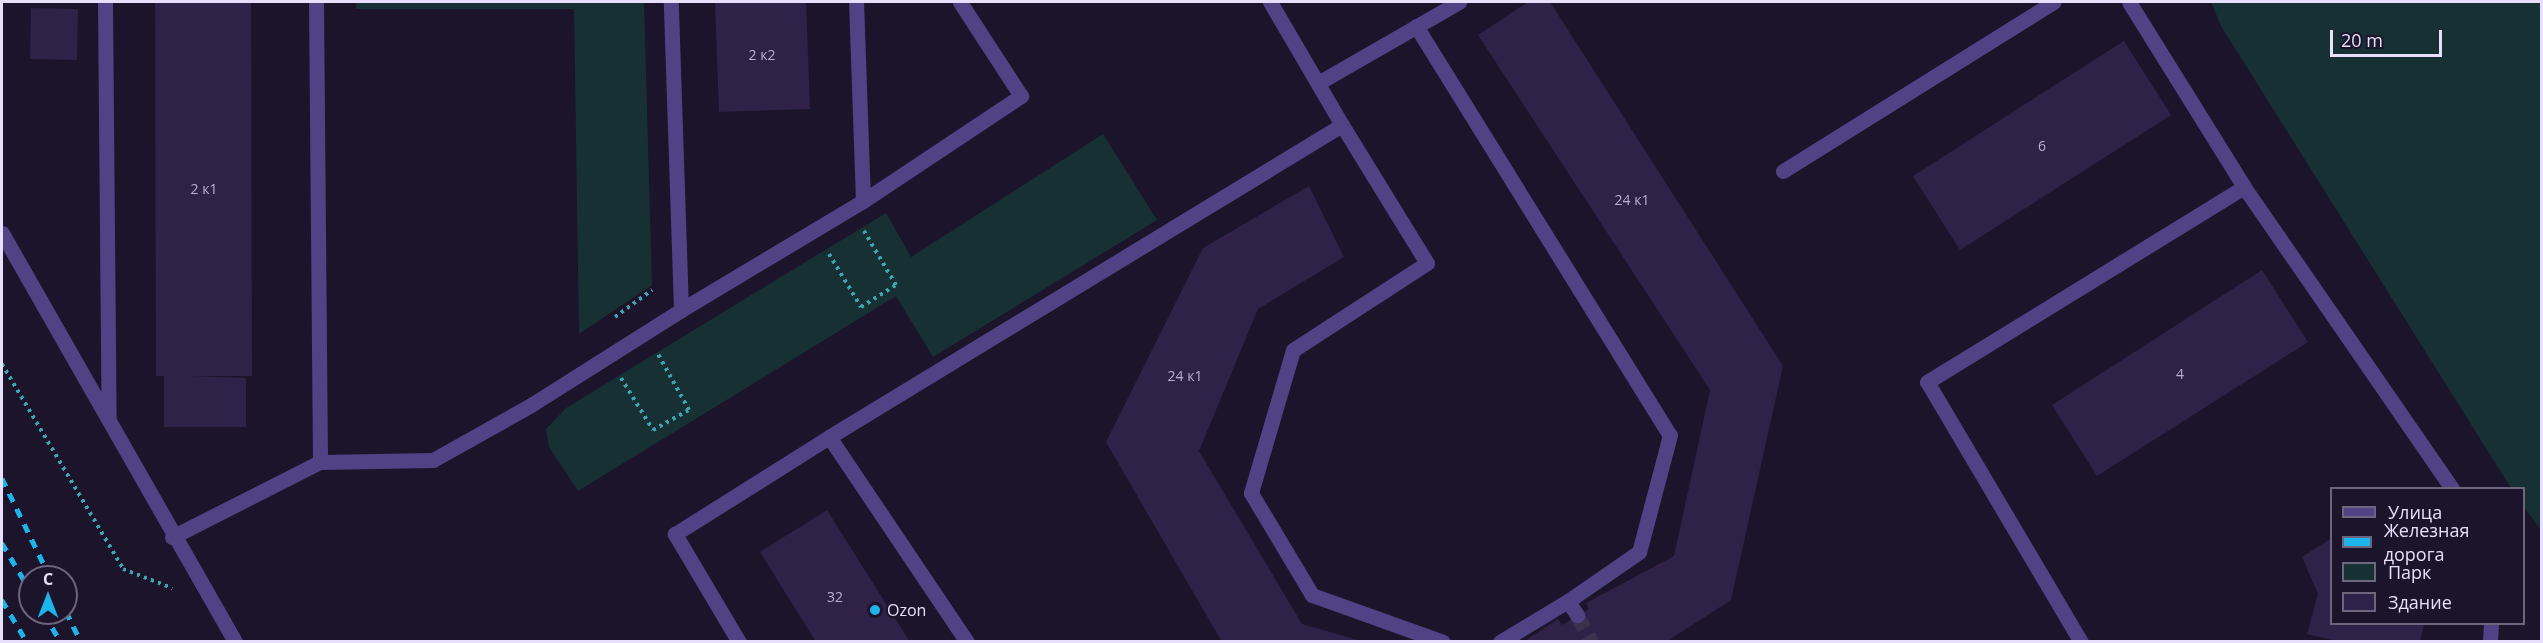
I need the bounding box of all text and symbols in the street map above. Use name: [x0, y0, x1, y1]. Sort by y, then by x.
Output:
scale bar: [2333, 18, 2446, 56]
text: 20 m: [2341, 28, 2383, 52]
house number: 2 к2: [749, 47, 775, 63]
house number: 6: [2038, 138, 2046, 154]
house number: 2 к1: [191, 181, 217, 197]
house number: 24 к1: [1615, 192, 1649, 208]
house number: 4: [2176, 366, 2184, 382]
house number: 24 к1: [1168, 368, 1202, 384]
legend: [2330, 487, 2525, 625]
text: Улица: [2388, 500, 2442, 524]
text: Железная дорога: [2384, 518, 2469, 566]
text: Парк: [2388, 560, 2431, 584]
north arrow: [18, 565, 78, 625]
text: С: [43, 568, 53, 590]
house number: 32: [827, 589, 843, 605]
text: Здание: [2388, 590, 2452, 614]
place label: Ozon: [887, 600, 926, 620]
marker: Ozon: [868, 603, 882, 617]

